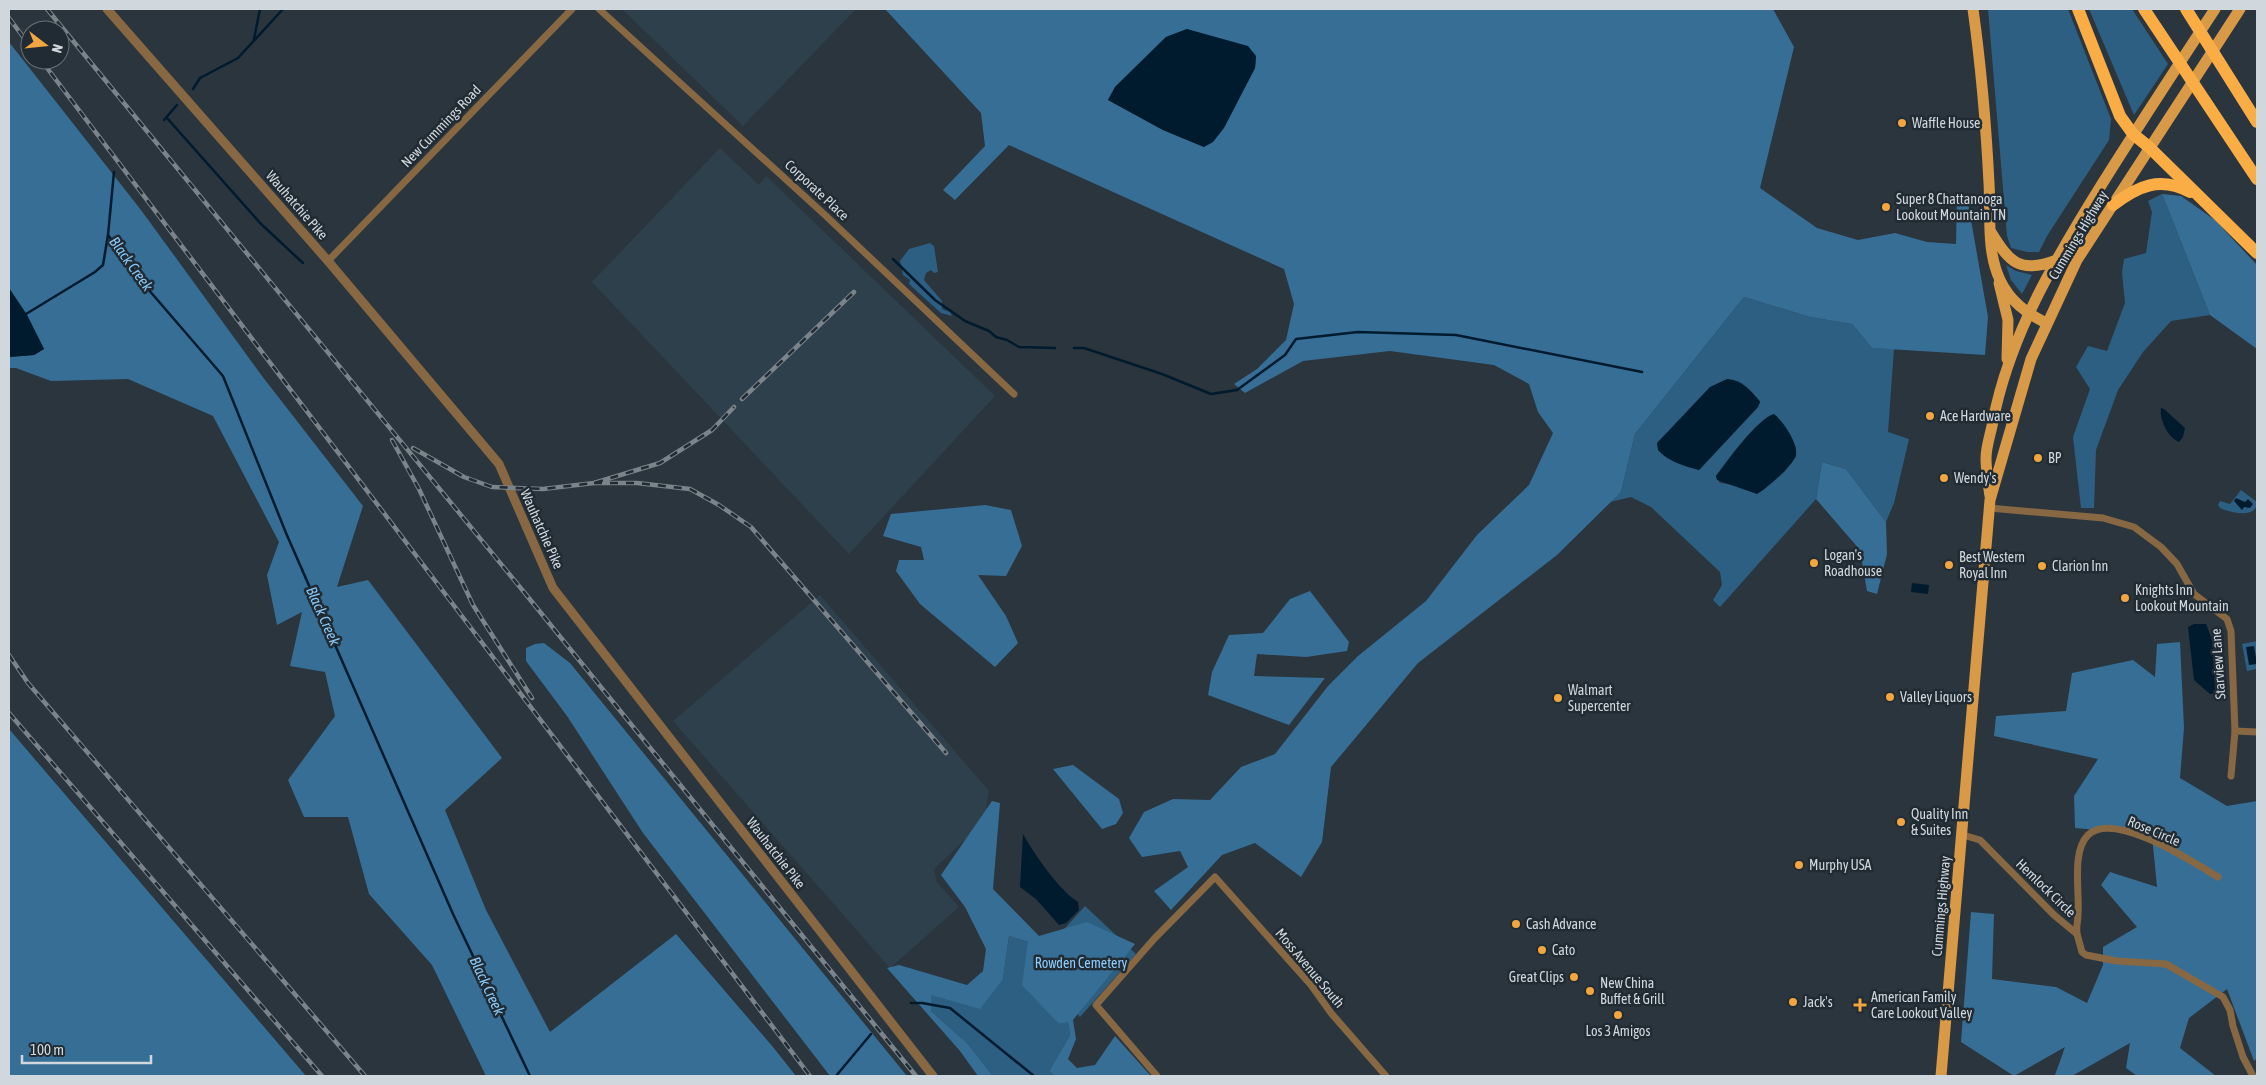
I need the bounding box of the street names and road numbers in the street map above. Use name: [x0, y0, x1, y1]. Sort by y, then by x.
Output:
street label: New Cummings Road: [398, 82, 484, 170]
street label: Corporate Place: [782, 156, 852, 224]
street label: Wauhatchie Pike: [263, 167, 331, 243]
street label: Cummings Highway: [2045, 187, 2111, 282]
street label: Wauhatchie Pike: [517, 487, 567, 571]
street label: Starview Lane: [2208, 628, 2228, 700]
street label: Rose Circle: [2125, 813, 2183, 849]
street label: Wauhatchie Pike: [743, 814, 809, 892]
street label: Cummings Highway: [1929, 855, 1953, 957]
street label: Hemlock Circle: [2013, 856, 2079, 920]
street label: Moss Avenue South: [1272, 925, 1348, 1011]

